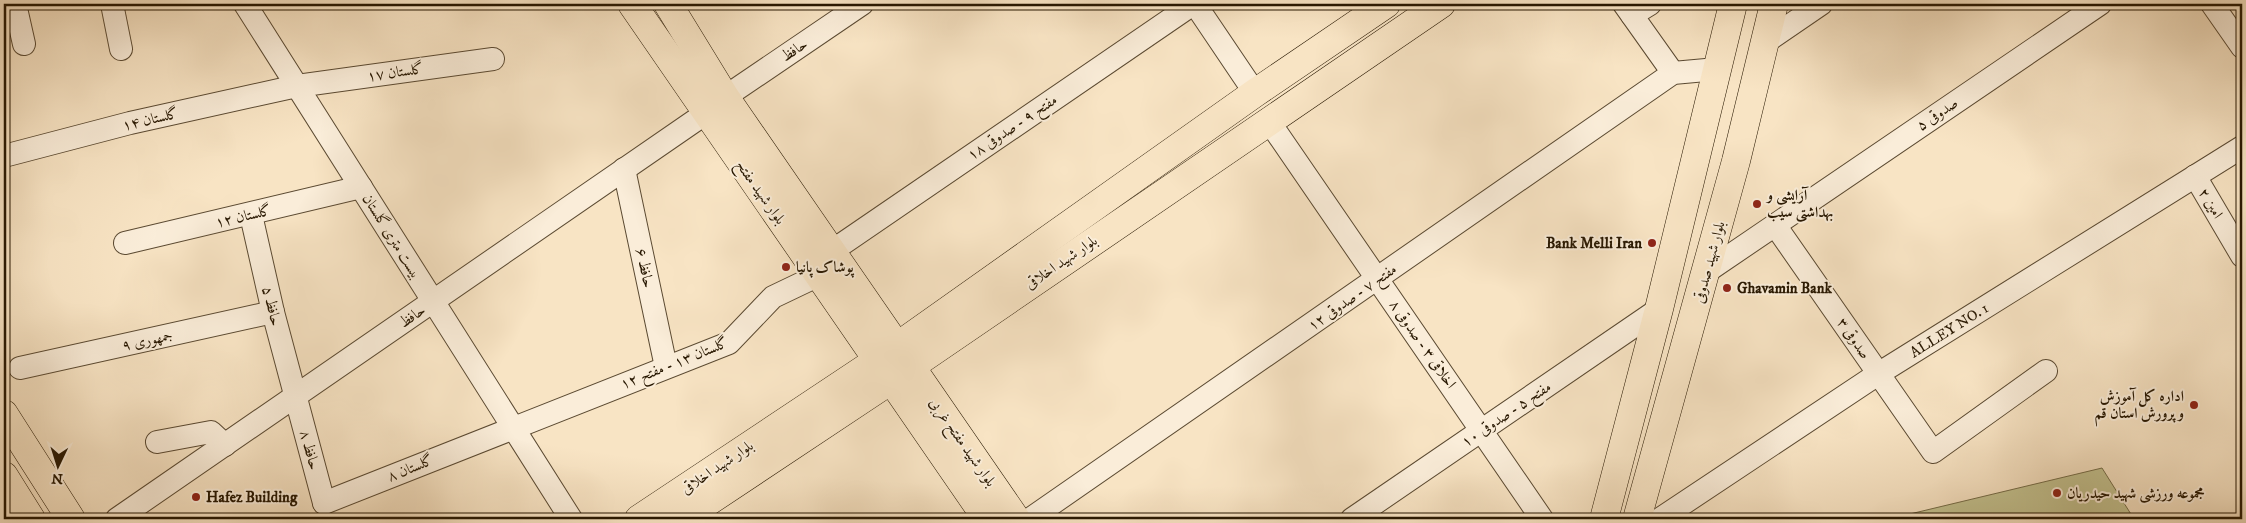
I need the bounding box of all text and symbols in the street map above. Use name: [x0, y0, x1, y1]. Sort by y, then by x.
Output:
street label: حافظ: [777, 35, 811, 66]
street label: گلستان ۱۷: [366, 59, 424, 86]
street label: مفتح ۹ - صدوقی ۱۸: [964, 90, 1063, 168]
street label: صدوقی ۵: [1913, 94, 1962, 135]
street label: گلستان ۱۴: [120, 104, 180, 135]
street label: بلوار شهید مفتح: [728, 156, 790, 231]
street label: امین ۲: [2194, 184, 2227, 222]
place label: آرایشی و بهداشتی سیب: [1765, 186, 1834, 223]
street label: بیست متری گلستان: [358, 190, 425, 282]
marker: آرایشی و بهداشتی سیب: [1751, 198, 1763, 210]
street label: گلستان ۱۲: [213, 201, 273, 232]
street label: بلوار شهید صدوقی: [1689, 219, 1730, 305]
street label: بلوار شهید اخلاقی: [1021, 231, 1101, 294]
place label: Bank Melli Iran: [1546, 234, 1642, 253]
marker: Bank Melli Iran: [1646, 237, 1658, 249]
street label: حافظ ۶: [631, 246, 658, 290]
place label: پوشاک پانیا: [796, 258, 855, 278]
street label: مفتح ۷ - صدوقی ۱۲: [1304, 260, 1403, 338]
marker: پوشاک پانیا: [780, 261, 792, 273]
place label: Ghavamin Bank: [1737, 279, 1833, 298]
marker: Ghavamin Bank: [1721, 282, 1733, 294]
street label: حافظ ۵: [257, 284, 286, 328]
street label: اخلاقی ۳ - صدوقی ۸: [1385, 296, 1460, 392]
street label: ALLEY NO. 1: [1906, 299, 1992, 362]
street label: حافظ: [395, 301, 429, 332]
street label: صدوقی ۳: [1833, 314, 1875, 363]
street label: جمهوری ۹: [120, 326, 174, 355]
street label: گلستان ۱۳ - مفتح ۱۲: [617, 333, 732, 397]
street label: مفتح ۵ - صدوقی ۱۰: [1458, 377, 1557, 455]
place label: اداره کل آموزش و پرورش استان قم: [2095, 387, 2184, 427]
street label: بلوار شهید مفتح غربی: [922, 394, 1000, 493]
marker: اداره کل آموزش و پرورش استان قم: [2188, 399, 2200, 411]
street label: حافظ ۸: [295, 428, 324, 472]
street label: بلوار شهید اخلاقی: [677, 436, 757, 499]
north arrow: [32, 440, 82, 490]
street label: گلستان ۸: [384, 451, 436, 486]
text: N: [50, 469, 64, 487]
place label: مجموعه ورزشی شهید حیدریان: [2067, 484, 2205, 504]
marker: مجموعه ورزشی شهید حیدریان: [2051, 487, 2063, 499]
place label: Hafez Building: [206, 488, 298, 507]
marker: Hafez Building: [190, 491, 202, 503]

